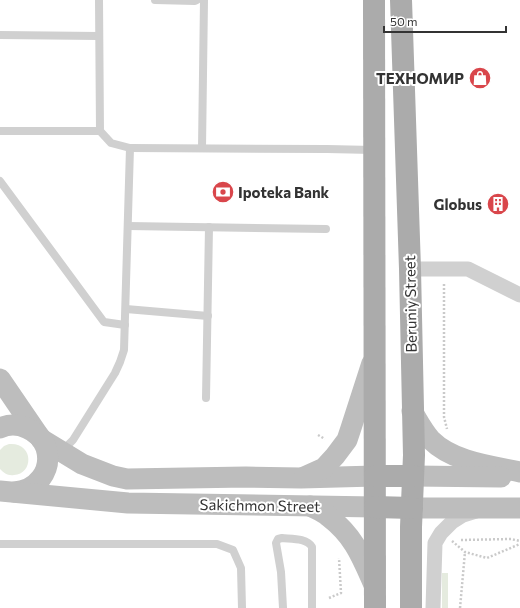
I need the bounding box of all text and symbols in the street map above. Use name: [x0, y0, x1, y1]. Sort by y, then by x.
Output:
scale bar: [384, 8, 506, 34]
text: 50 m: [390, 14, 418, 28]
shop icon: ТЕХНОМИР: [467, 65, 493, 91]
place label: ТЕХНОМИР: [376, 69, 464, 87]
bank icon: Ipoteka Bank: [210, 179, 236, 205]
place label: Ipoteka Bank: [238, 183, 330, 201]
building icon: Globus: [485, 191, 511, 217]
place label: Globus: [434, 195, 482, 213]
street label: Beruniy Street: [400, 255, 420, 353]
street label: Sakichmon Street: [200, 495, 320, 515]

